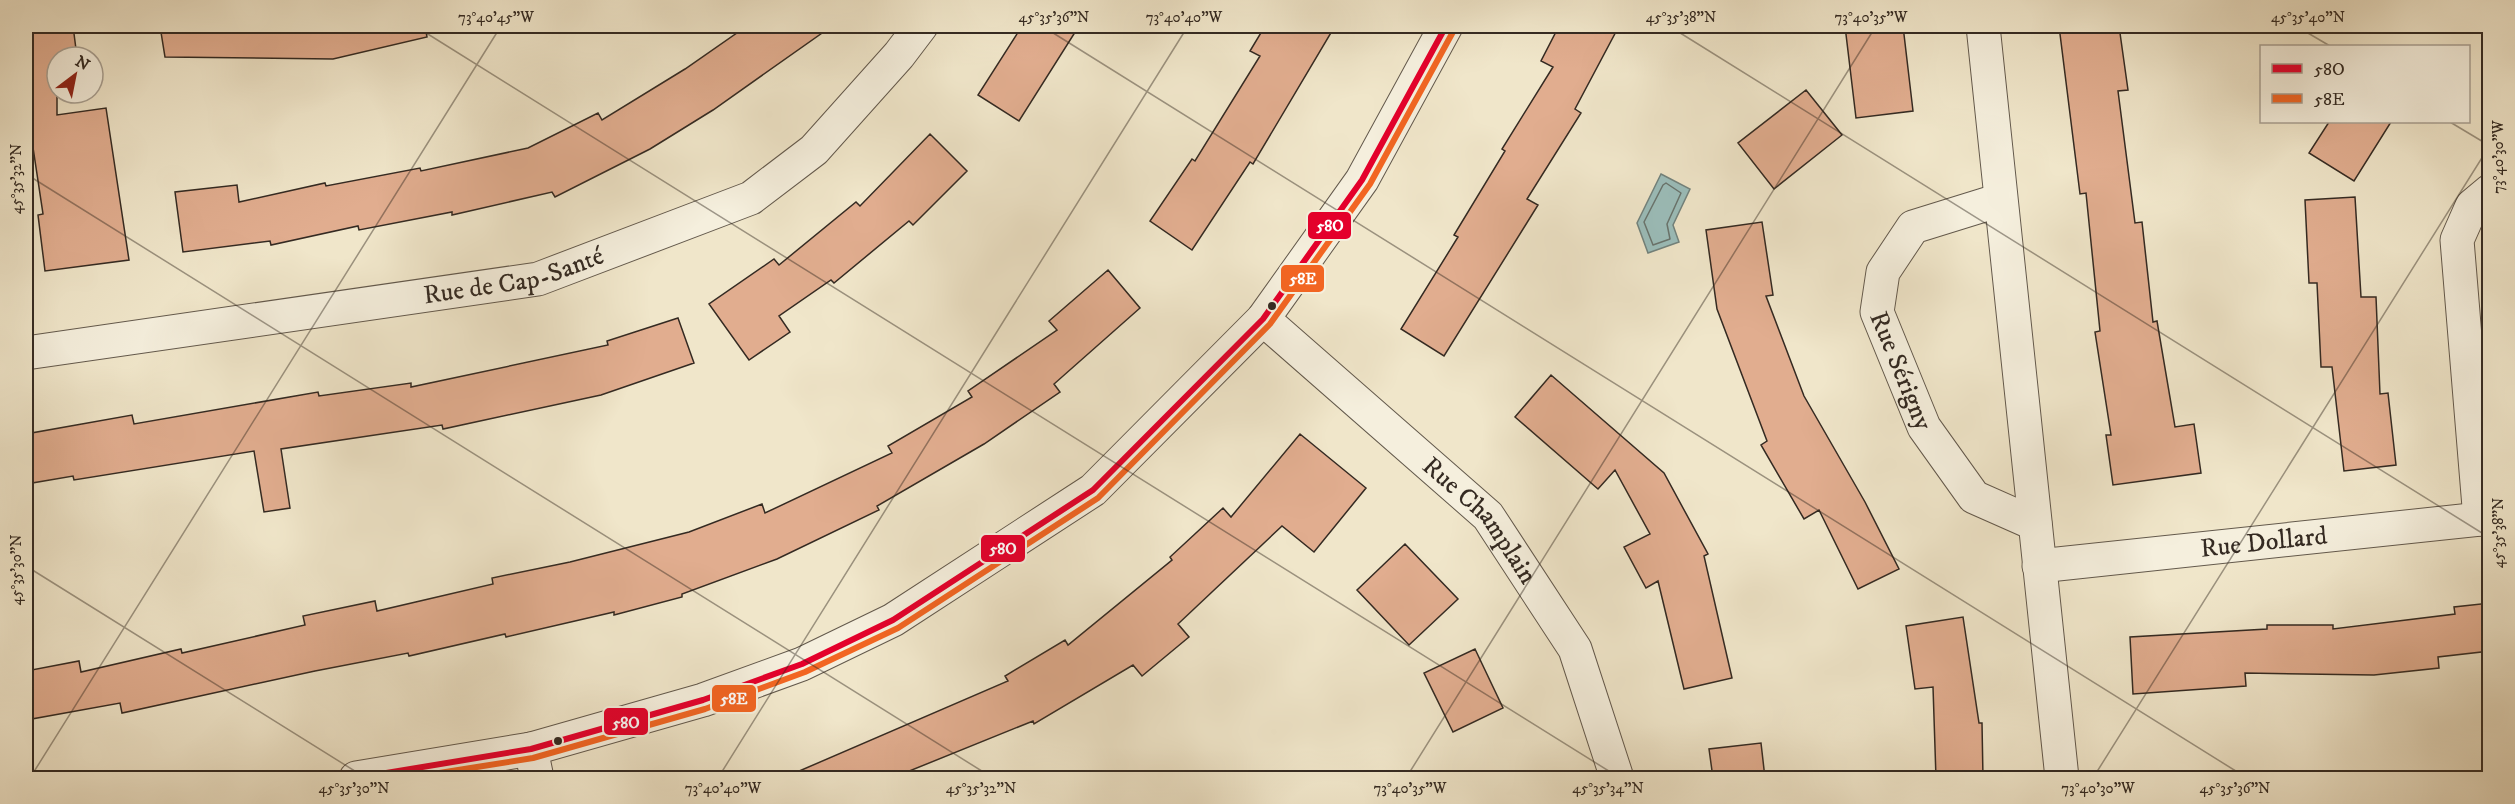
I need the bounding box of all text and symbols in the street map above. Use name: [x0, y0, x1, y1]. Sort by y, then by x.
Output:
text: 73°40'45"W: [458, 8, 534, 27]
text: 45°35'36"N: [1019, 8, 1089, 27]
text: 73°40'40"W: [1146, 8, 1223, 27]
text: 45°35'38"N: [1646, 8, 1716, 27]
text: 73°40'35"W: [1834, 8, 1908, 27]
text: 45°35'40"N: [2271, 8, 2345, 27]
north arrow: [45, 45, 105, 105]
legend: [2260, 45, 2470, 123]
text: N: [72, 51, 93, 75]
text: 58O: [2314, 59, 2345, 81]
text: 58E: [2314, 89, 2345, 111]
text: 73°40'30"W: [2489, 120, 2508, 194]
text: 45°35'32"N: [7, 144, 26, 214]
line badge: 58O: [1307, 211, 1352, 240]
text: 58O: [1315, 216, 1344, 236]
street label: Rue de Cap-Santé: [421, 239, 609, 312]
line badge: 58E: [1280, 264, 1325, 293]
text: 58E: [1288, 269, 1317, 289]
unlabelled marker: [1266, 300, 1278, 312]
street label: Rue Sérigny: [1862, 306, 1940, 436]
street label: Rue Champlain: [1415, 450, 1545, 591]
text: 45°35'38"N: [2489, 498, 2508, 568]
street label: Rue Dollard: [2199, 519, 2329, 565]
text: 45°35'30"N: [7, 534, 26, 606]
line badge: 58O: [980, 534, 1026, 563]
text: 58O: [988, 539, 1017, 559]
line badge: 58E: [711, 684, 757, 713]
text: 58E: [719, 689, 748, 709]
line badge: 58O: [603, 707, 649, 736]
text: 58O: [611, 713, 640, 733]
unlabelled marker: [552, 735, 564, 747]
text: 45°35'30"N: [318, 779, 390, 798]
text: 73°40'40"W: [685, 779, 762, 798]
text: 45°35'32"N: [946, 779, 1016, 798]
text: 73°40'35"W: [1373, 779, 1447, 798]
text: 45°35'34"N: [1572, 779, 1644, 798]
text: 73°40'30"W: [2061, 779, 2135, 798]
text: 45°35'36"N: [2200, 779, 2270, 798]

